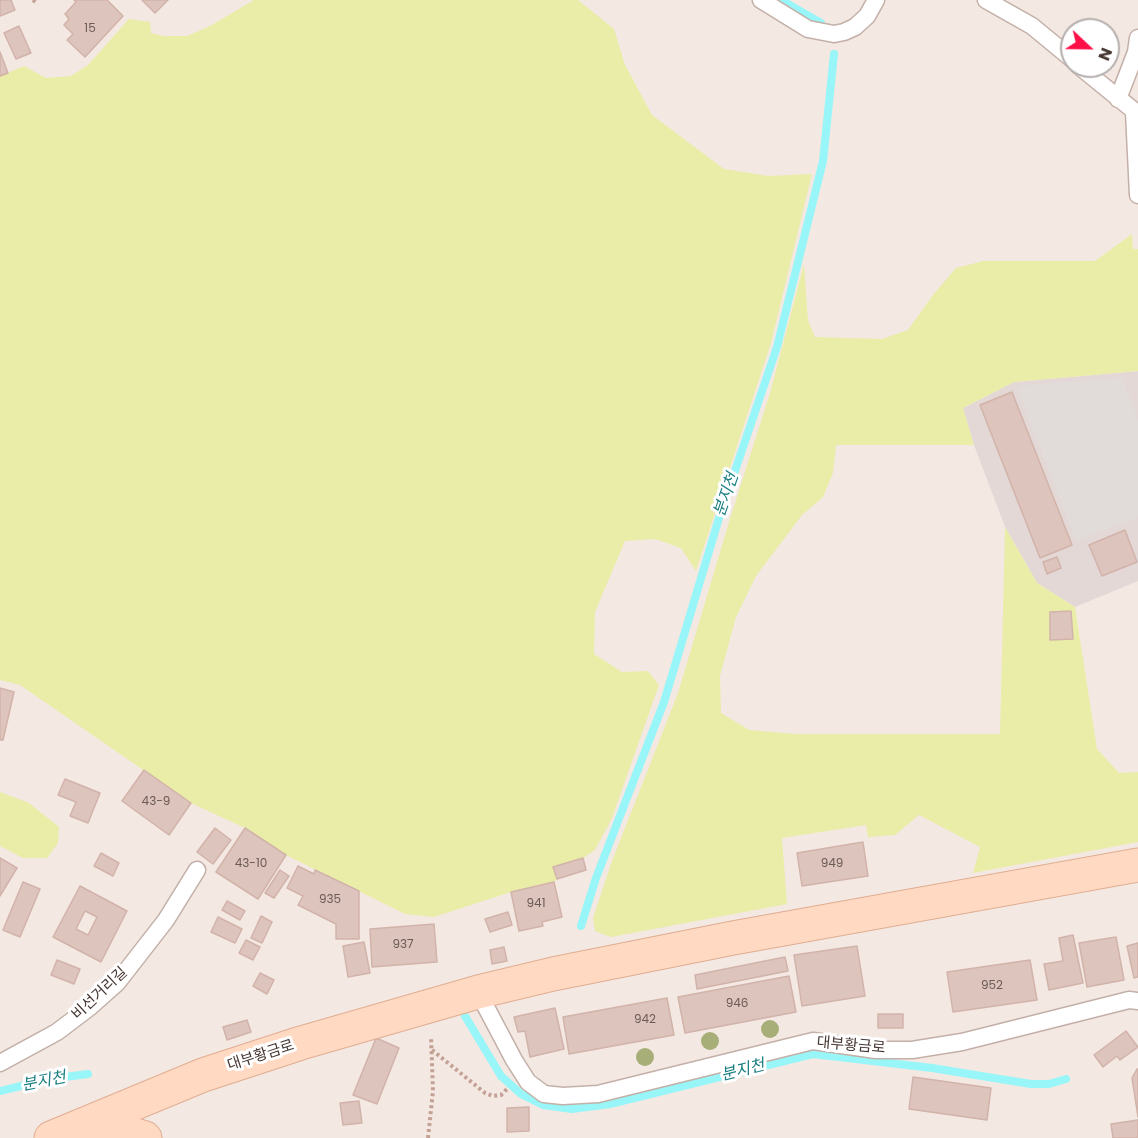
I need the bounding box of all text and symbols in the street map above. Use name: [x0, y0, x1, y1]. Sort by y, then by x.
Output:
north arrow: [1060, 18, 1120, 78]
house number: 15: [84, 22, 96, 36]
text: N: [1092, 44, 1118, 64]
water label: 분지천: [711, 471, 743, 519]
house number: 43-9: [142, 795, 170, 809]
house number: 43-10: [235, 857, 267, 871]
house number: 949: [821, 857, 843, 871]
house number: 935: [319, 893, 341, 907]
house number: 941: [527, 897, 545, 911]
house number: 937: [392, 938, 414, 952]
street label: 비선거리길: [69, 964, 131, 1024]
house number: 952: [981, 979, 1003, 993]
house number: 946: [726, 997, 748, 1011]
house number: 942: [634, 1013, 656, 1027]
street label: 대부황금로: [816, 1034, 886, 1058]
street label: 대부황금로: [225, 1037, 297, 1075]
water label: 분지천: [719, 1056, 767, 1086]
water label: 분지천: [20, 1068, 68, 1096]

